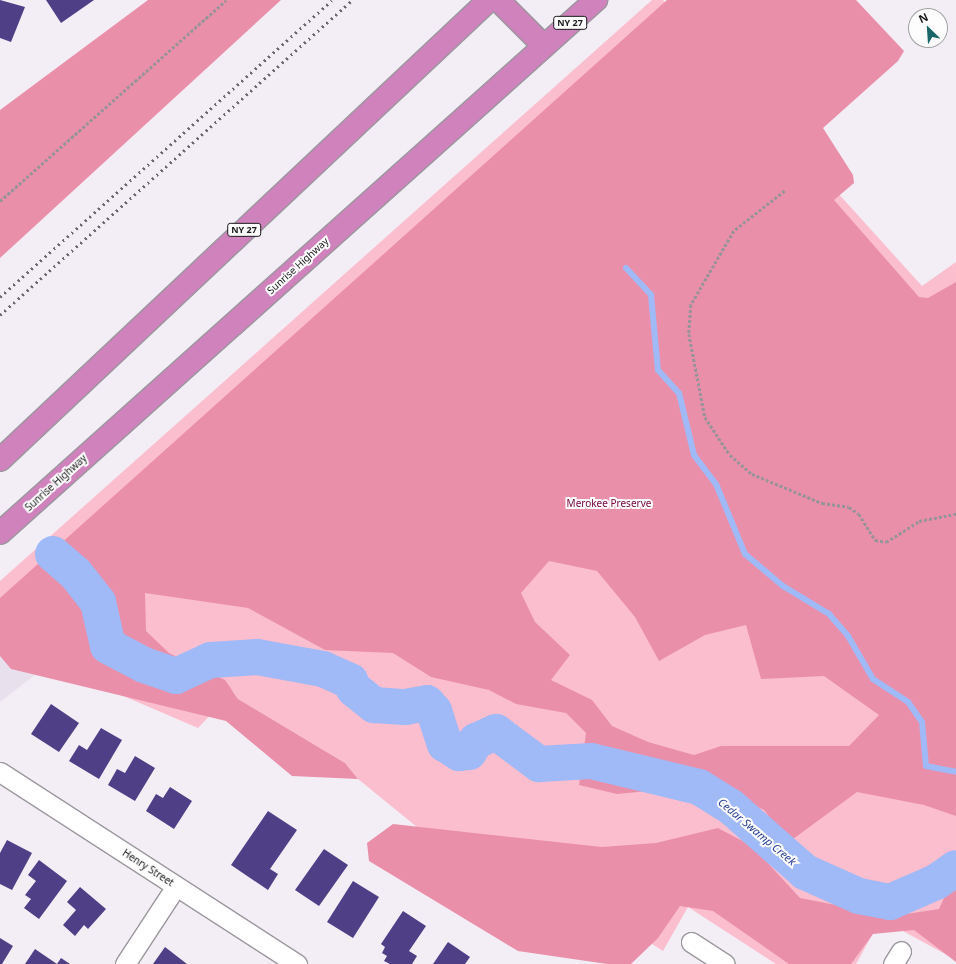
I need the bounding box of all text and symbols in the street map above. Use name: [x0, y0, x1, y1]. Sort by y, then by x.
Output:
north arrow: [908, 8, 948, 48]
text: N: [916, 9, 930, 26]
road number: NY 27: [553, 16, 587, 30]
road number: NY 27: [227, 223, 261, 237]
street label: Sunrise Highway: [265, 235, 331, 297]
street label: Sunrise Highway: [23, 452, 89, 514]
park label: Merokee Preserve: [567, 498, 651, 510]
water label: Cedar Swamp Creek: [715, 796, 799, 868]
street label: Henry Street: [120, 847, 176, 889]

